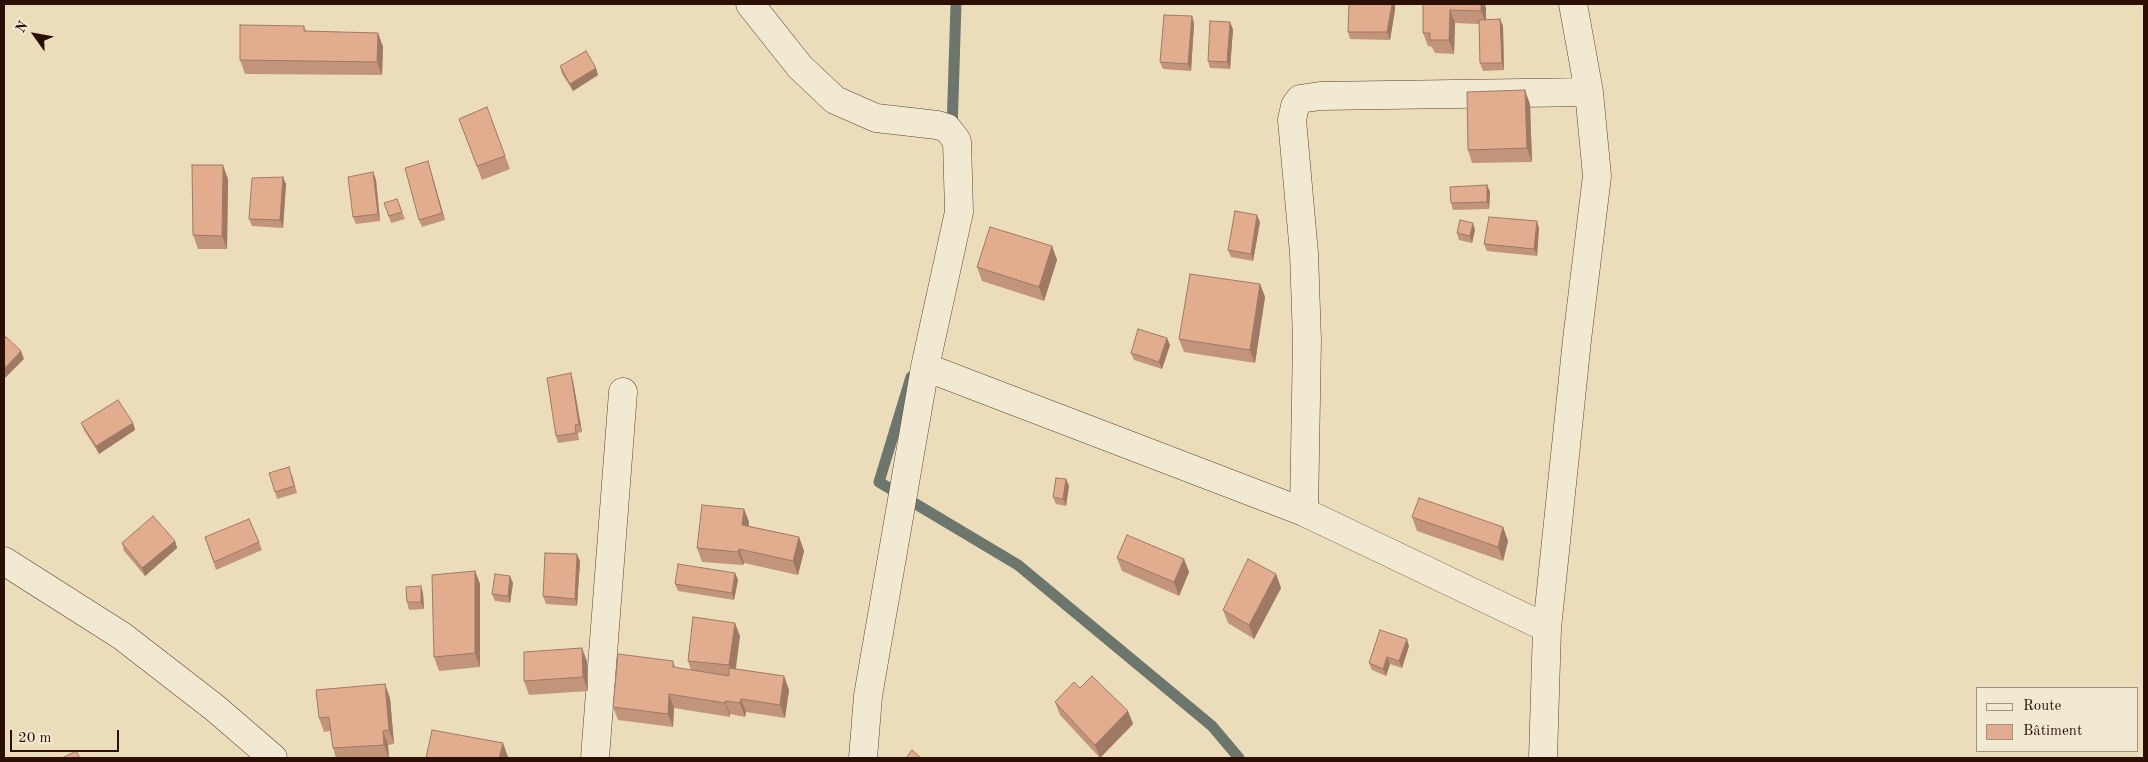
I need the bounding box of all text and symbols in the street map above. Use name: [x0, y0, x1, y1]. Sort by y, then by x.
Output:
north arrow: [10, 10, 60, 60]
text: N: [14, 19, 31, 35]
legend: [1976, 687, 2138, 752]
text: Route: [2023, 699, 2061, 714]
scale bar: [12, 720, 121, 752]
text: Bâtiment: [2023, 724, 2082, 739]
text: 20 m: [18, 731, 52, 746]

